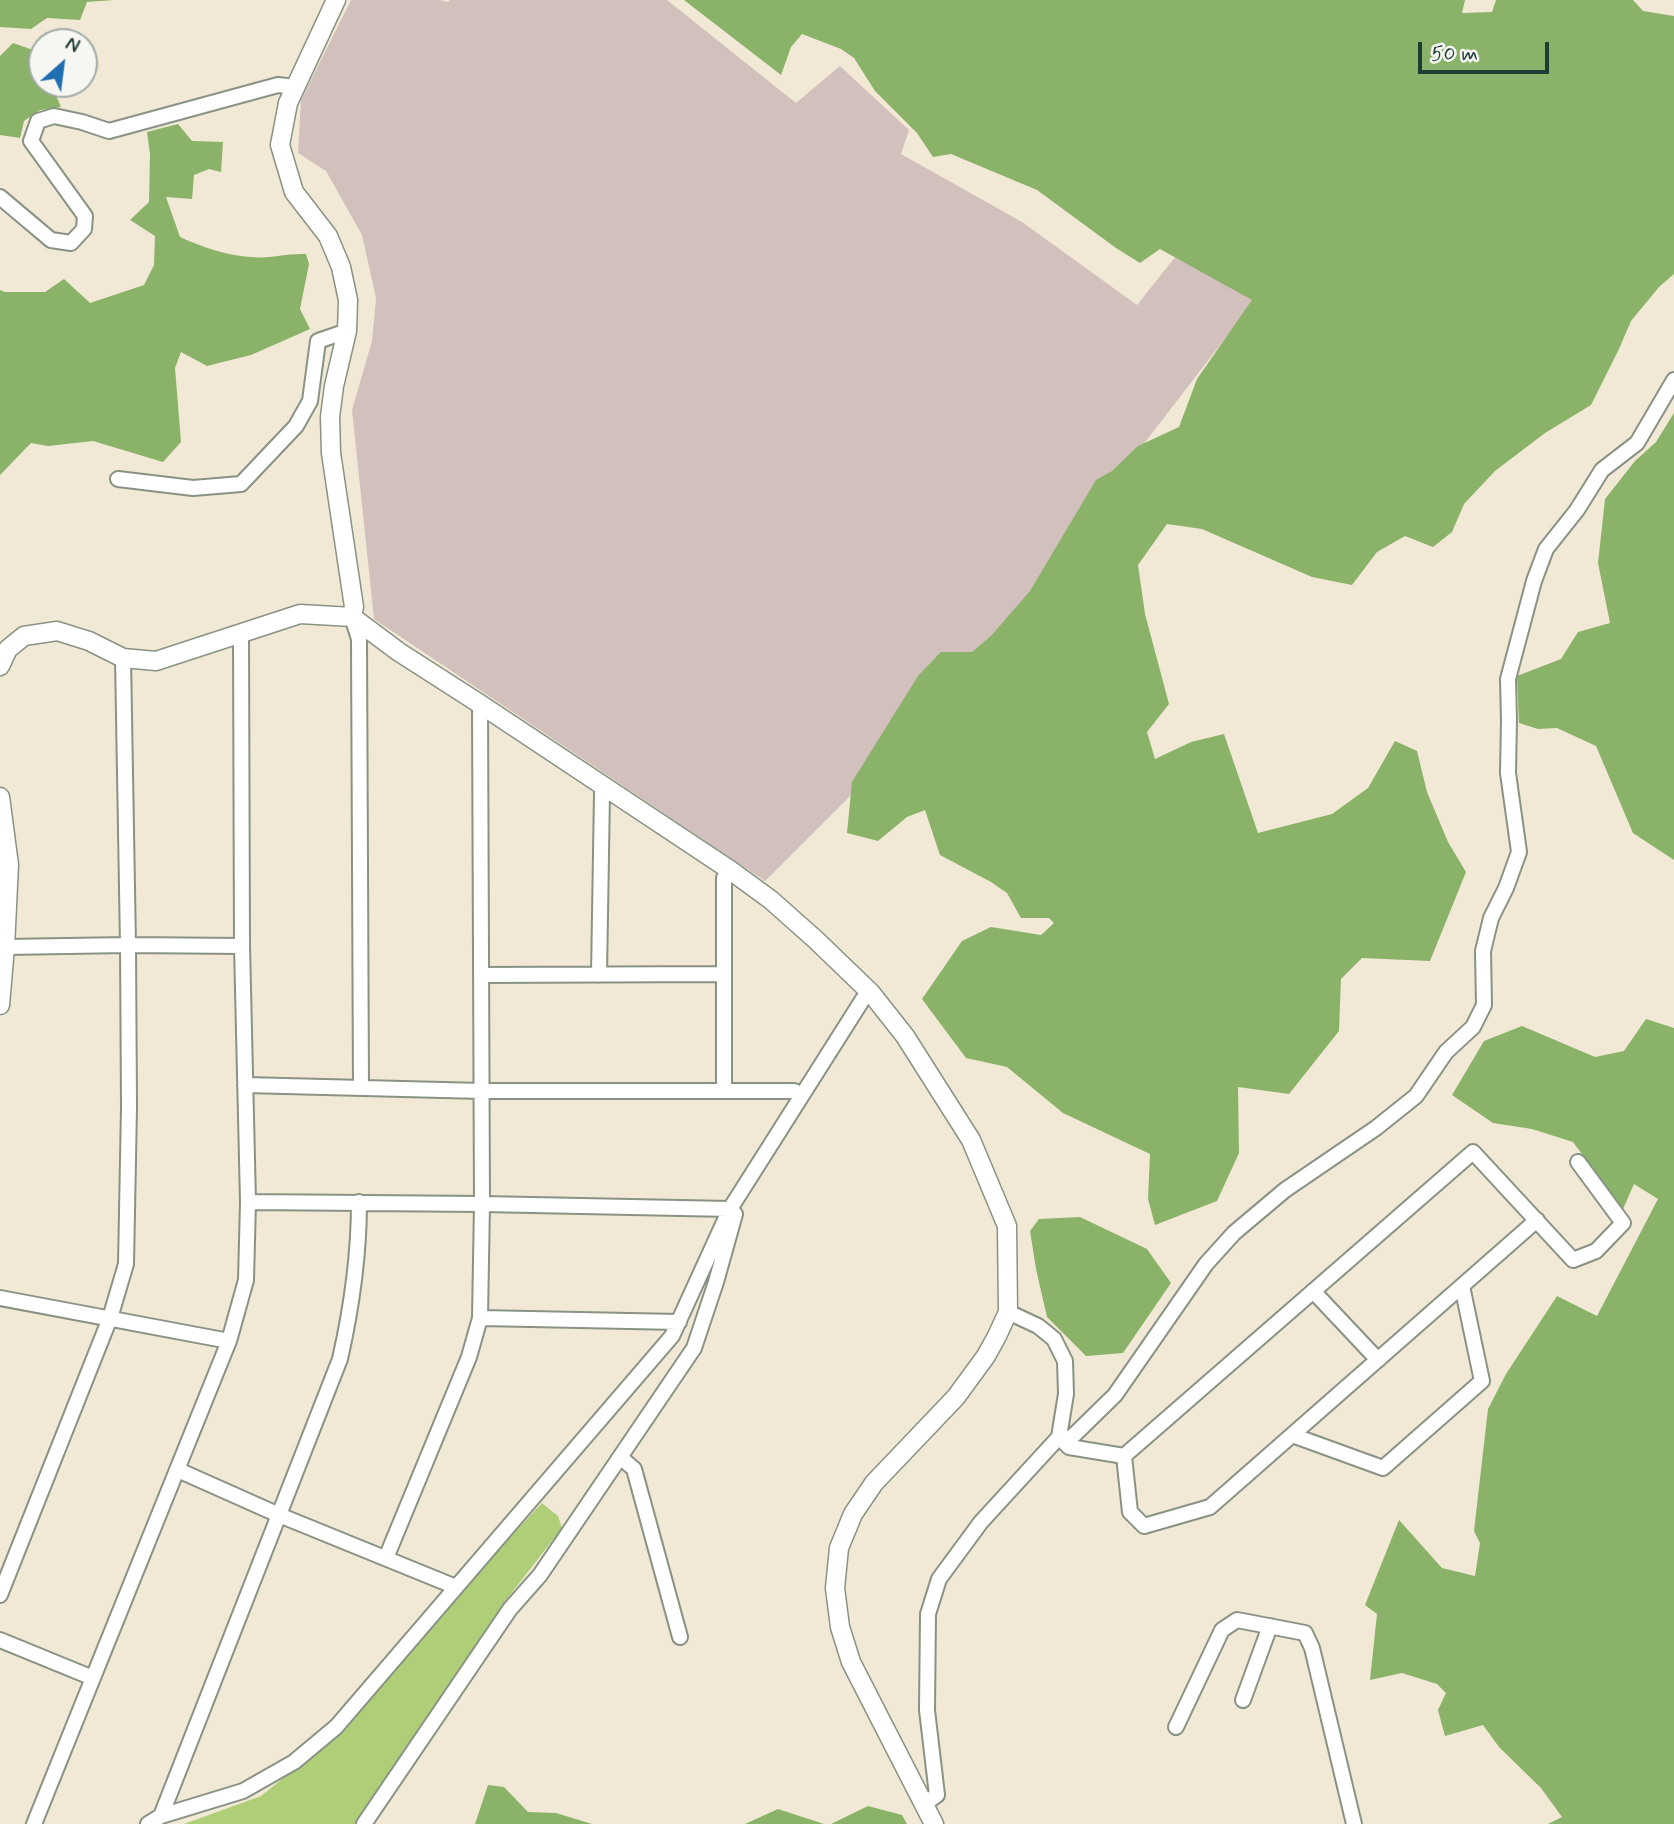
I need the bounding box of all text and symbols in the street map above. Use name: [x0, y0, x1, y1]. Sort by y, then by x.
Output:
north arrow: [28, 28, 98, 98]
scale bar: [1422, 28, 1553, 72]
text: N: [61, 32, 84, 60]
text: 50 m: [1431, 40, 1478, 68]

